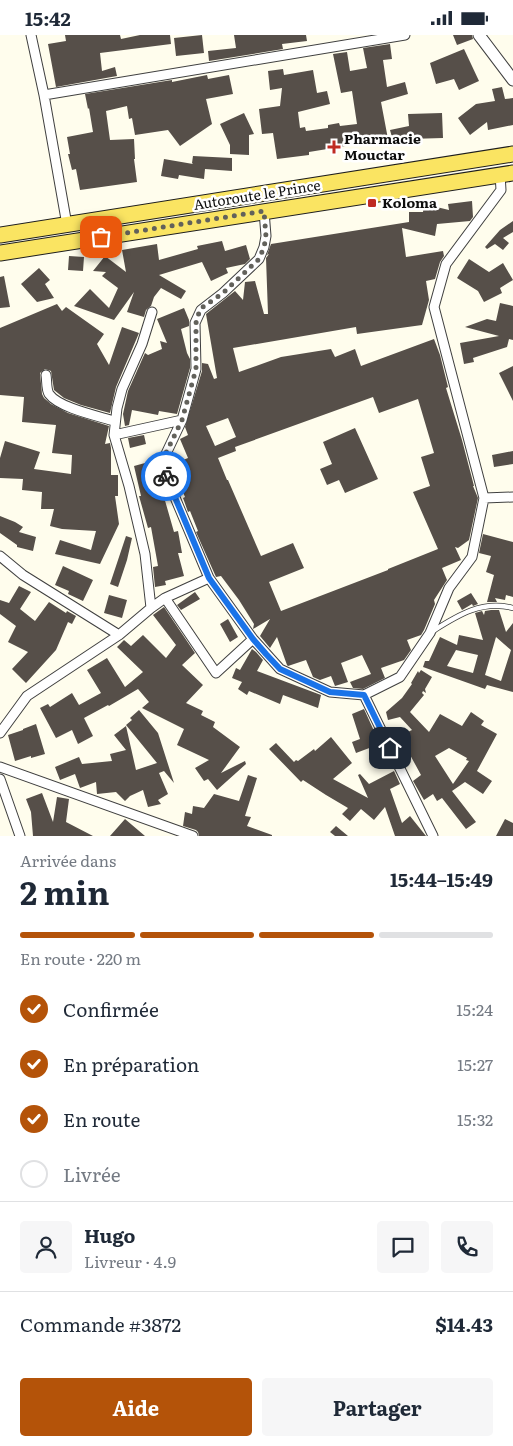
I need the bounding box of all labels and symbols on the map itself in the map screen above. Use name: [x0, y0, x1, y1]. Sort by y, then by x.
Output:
place label: Pharmacie Mouctar: [344, 128, 421, 164]
marker: Pharmacie Mouctar: [328, 141, 340, 153]
street label: Autoroute le Prince: [192, 174, 322, 214]
place label: Koloma: [382, 192, 438, 212]
marker: Koloma: [366, 197, 378, 209]
pin: [80, 216, 122, 258]
courier: [141, 451, 191, 501]
pin: [369, 727, 411, 769]

